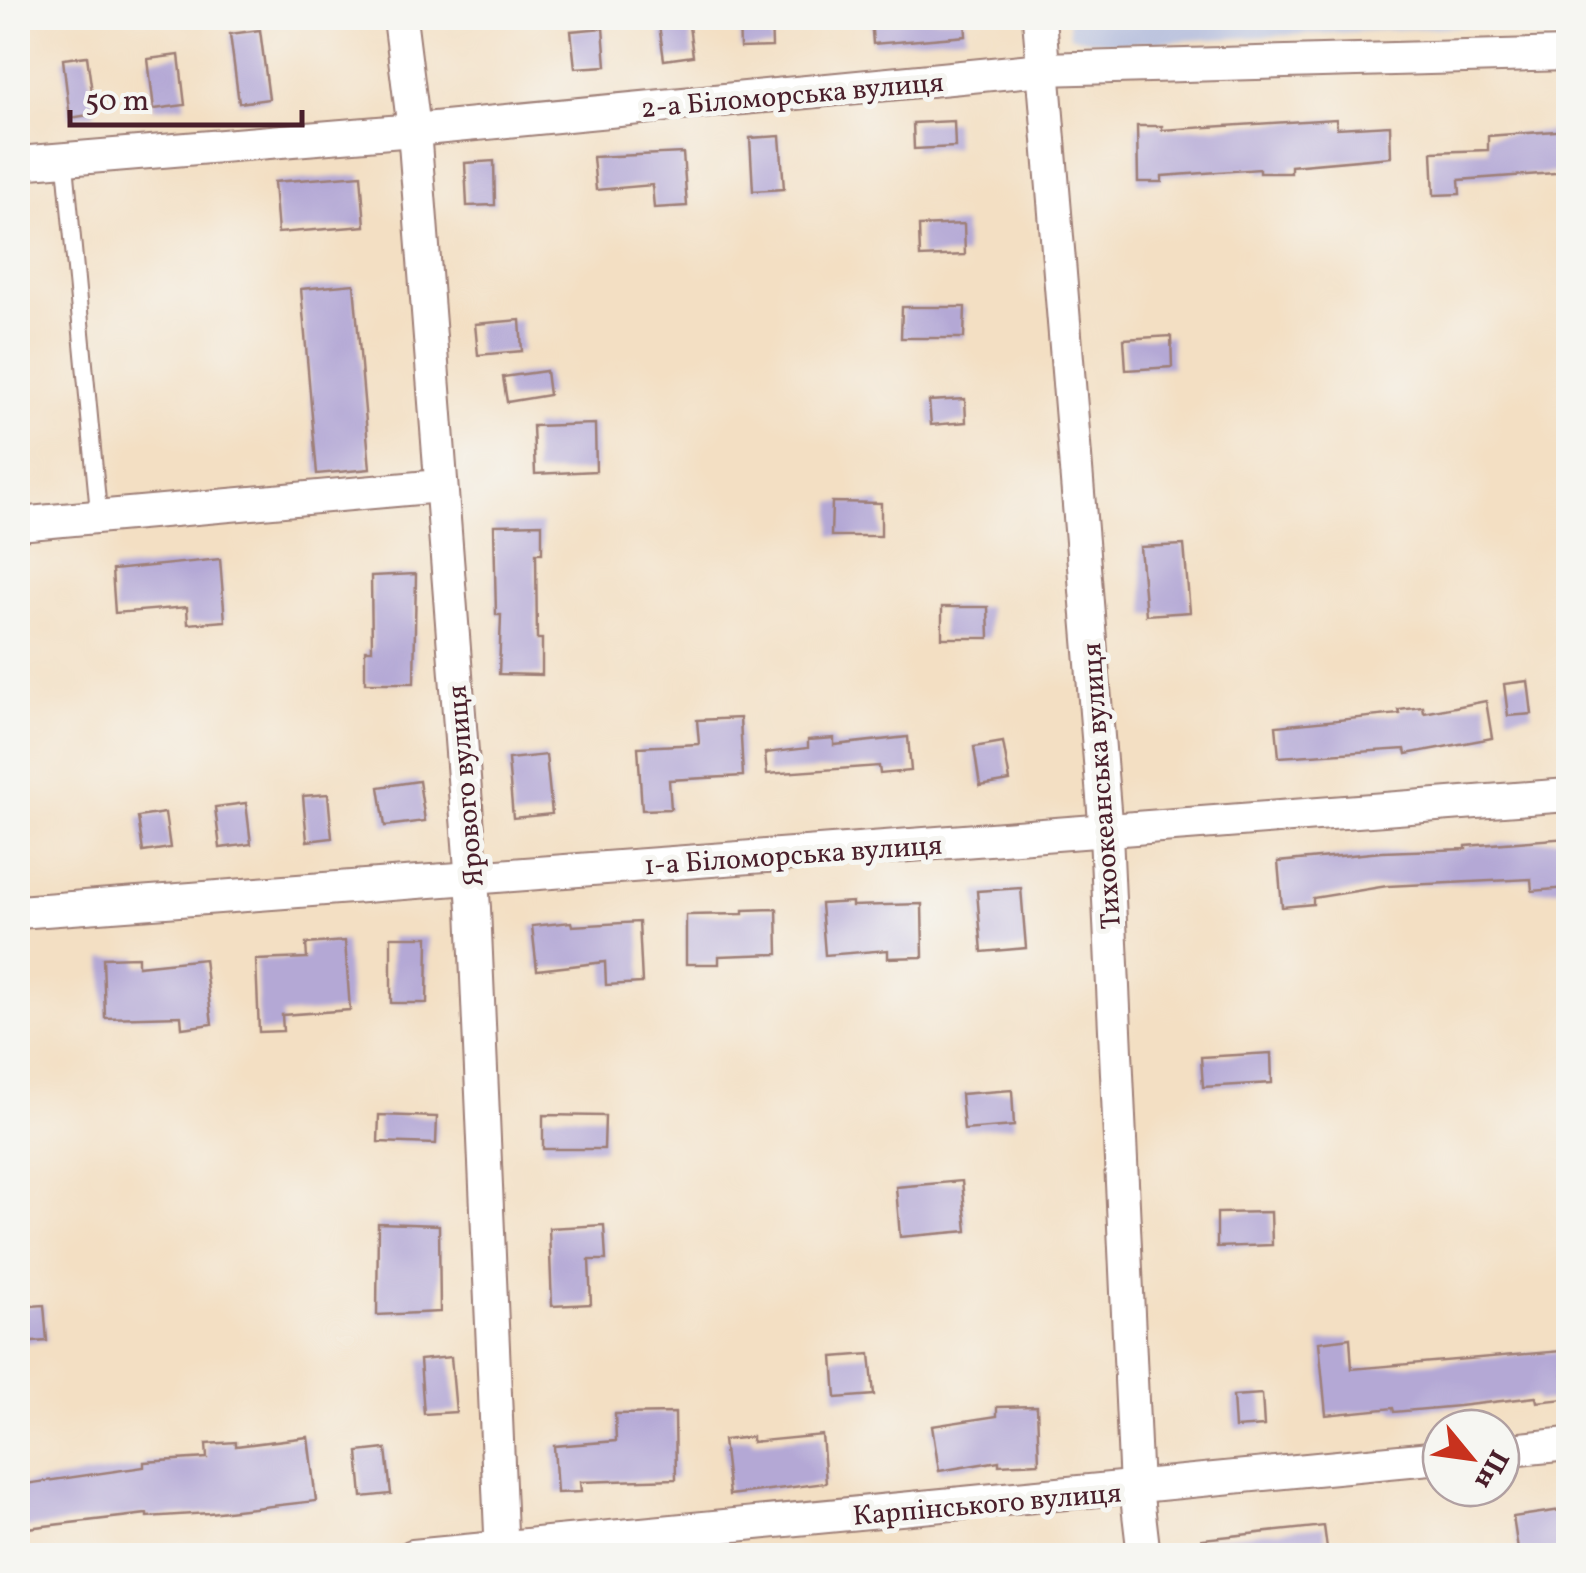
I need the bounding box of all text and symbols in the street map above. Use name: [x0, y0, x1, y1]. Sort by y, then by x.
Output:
street label: 2-а Біломорська вулиця: [639, 64, 945, 129]
scale bar: [70, 65, 302, 127]
text: 50 m: [85, 81, 149, 123]
street label: Тихоокеанська вулиця: [1073, 641, 1132, 930]
street label: Ярового вулиця: [438, 683, 495, 888]
street label: 1-а Біломорська вулиця: [643, 827, 944, 886]
north arrow: [1421, 1408, 1521, 1508]
text: Пн: [1464, 1442, 1517, 1496]
street label: Карпінського вулиця: [851, 1474, 1123, 1537]

